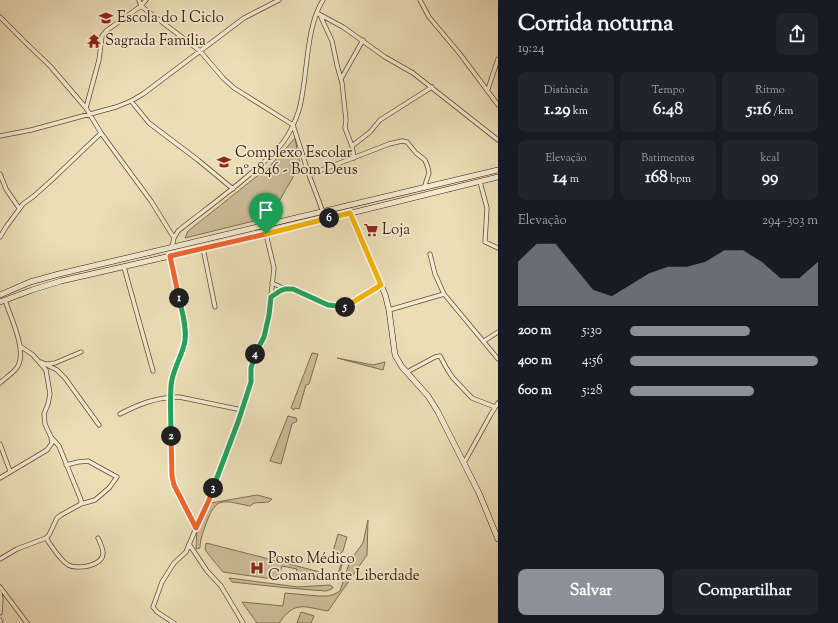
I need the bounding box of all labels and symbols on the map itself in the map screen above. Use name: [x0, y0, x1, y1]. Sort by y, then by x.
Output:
place label: Escola do I Ciclo: [117, 8, 224, 29]
school or university icon: Escola do I Ciclo: [98, 10, 114, 26]
place label: Sagrada Família: [105, 31, 206, 52]
temple icon: Sagrada Família: [86, 33, 102, 49]
place label: Complexo Escolar nº 1846 - Bom Deus: [235, 143, 358, 181]
school or university icon: Complexo Escolar nº 1846 - Bom Deus: [216, 154, 232, 170]
pin: [249, 193, 283, 234]
pin: 6: [319, 208, 339, 228]
place label: Loja: [382, 220, 410, 241]
supermarket icon: Loja: [363, 222, 379, 238]
pin: 1: [169, 288, 189, 308]
pin: 5: [335, 297, 355, 317]
pin: 4: [245, 344, 265, 364]
pin: 2: [161, 426, 181, 446]
pin: 3: [203, 478, 223, 498]
place label: Posto Médico Comandante Liberdade: [268, 549, 420, 587]
hospital icon: Posto Médico Comandante Liberdade: [249, 560, 265, 576]

